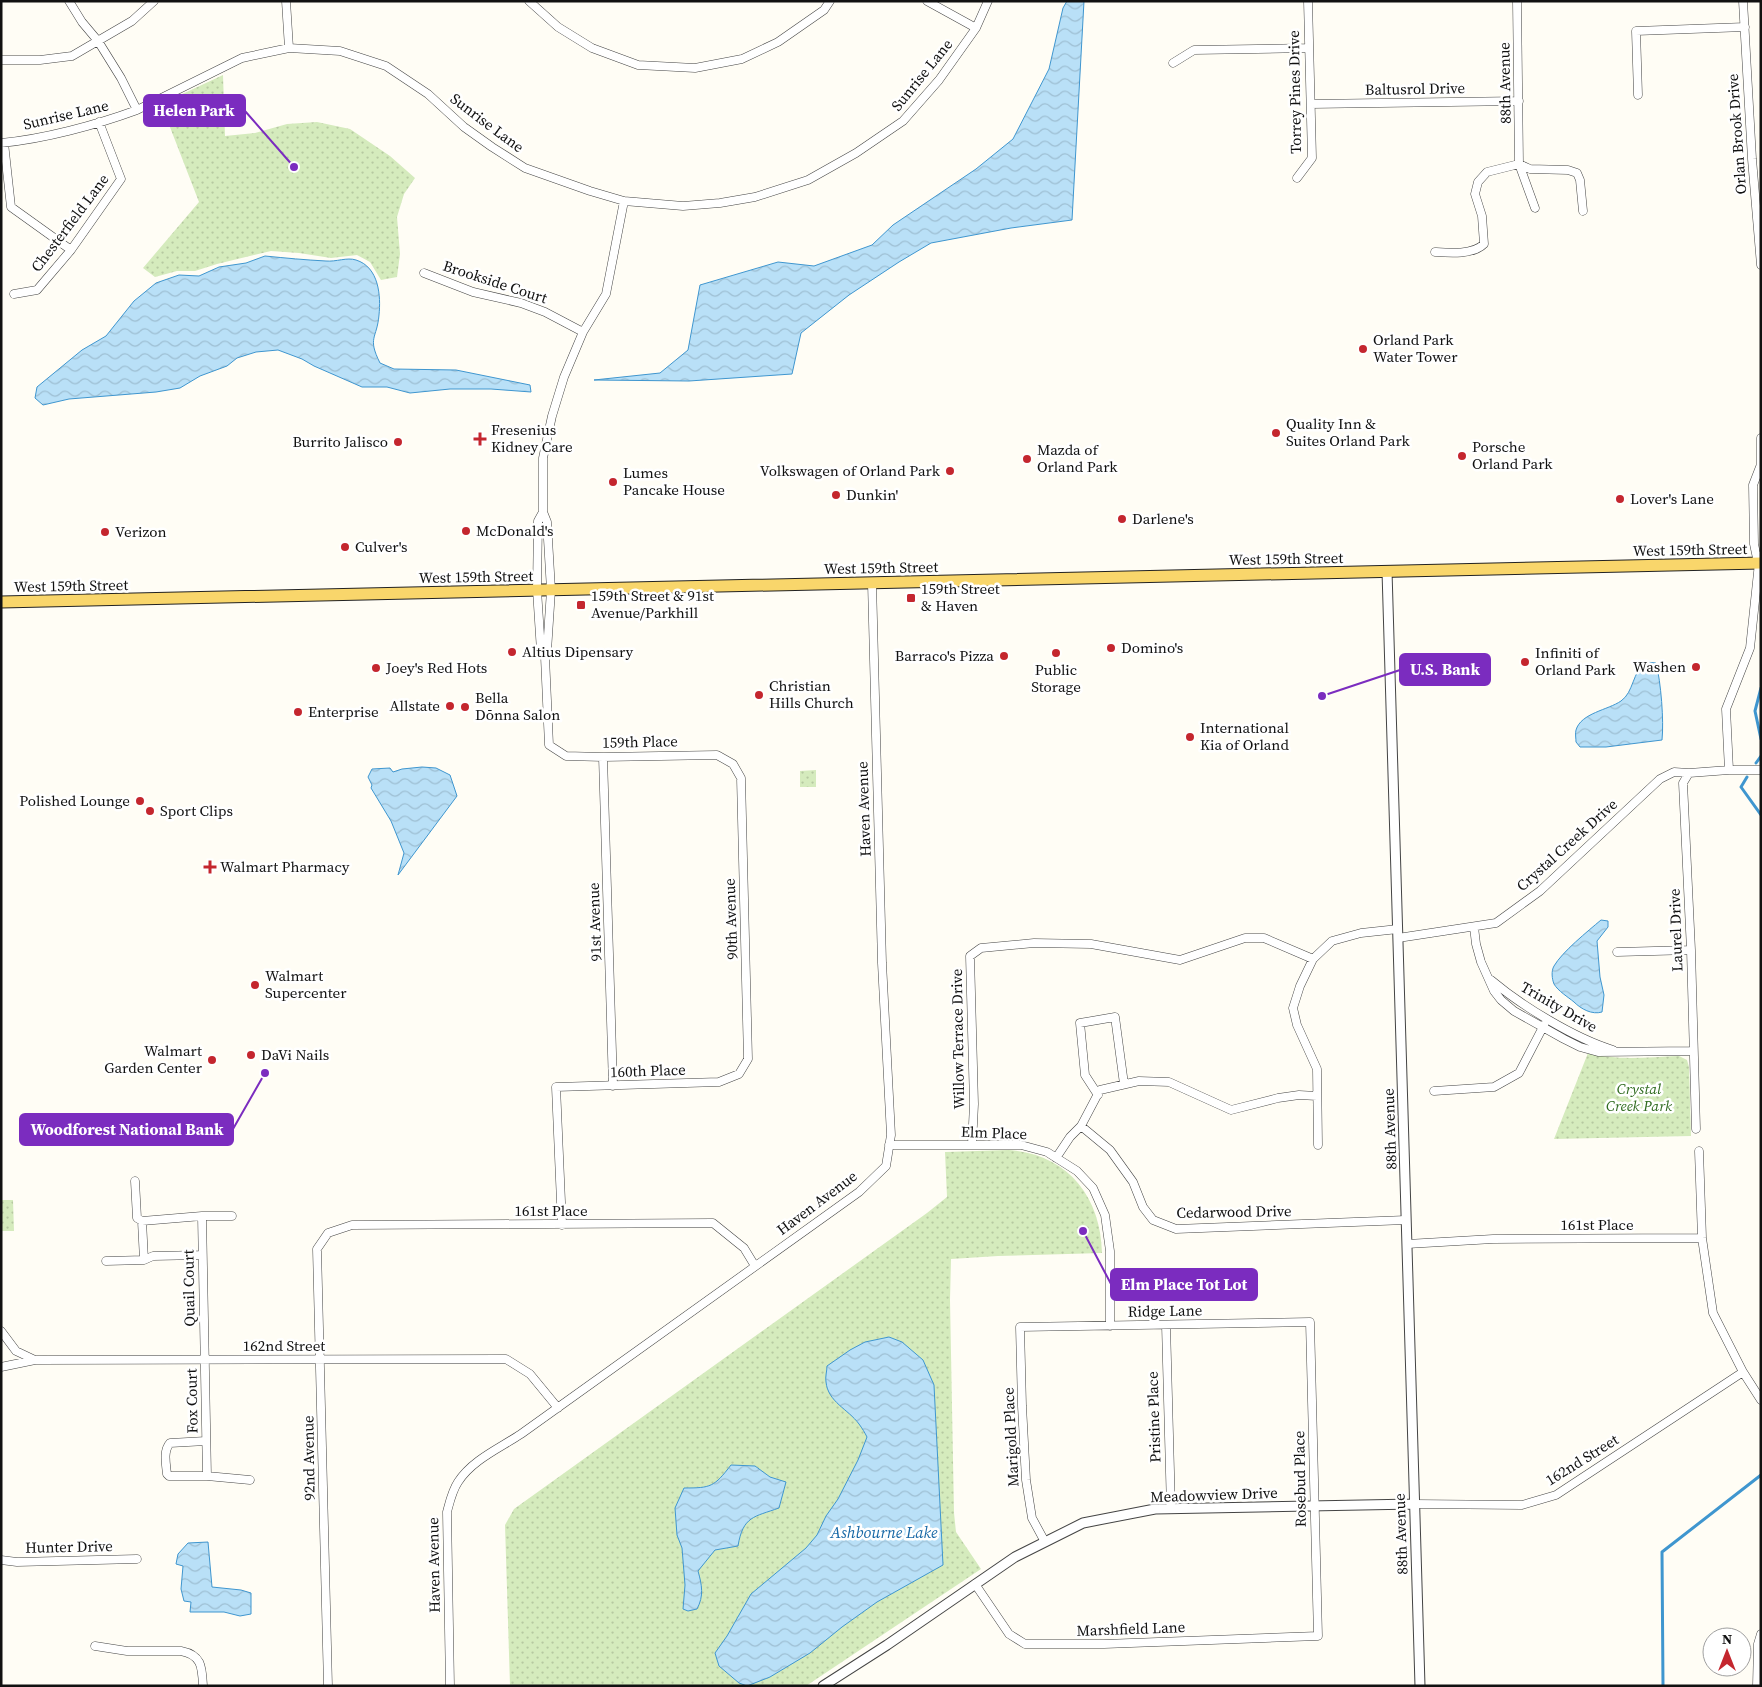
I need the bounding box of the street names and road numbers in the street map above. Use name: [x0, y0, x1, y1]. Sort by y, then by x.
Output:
street label: Torrey Pines Drive: [1283, 30, 1306, 154]
street label: Sunrise Lane: [886, 34, 957, 115]
street label: 88th Avenue: [1493, 42, 1516, 124]
street label: Orlan Brook Drive: [1722, 73, 1751, 195]
street label: Baltusrol Drive: [1365, 77, 1466, 100]
street label: Sunrise Lane: [446, 88, 529, 157]
street label: Sunrise Lane: [21, 94, 111, 135]
street label: Chesterfield Lane: [26, 169, 114, 276]
street label: Brookside Court: [440, 255, 550, 308]
street label: West 159th Street: [1633, 538, 1748, 561]
street label: West 159th Street: [1229, 547, 1344, 570]
street label: West 159th Street: [824, 556, 939, 579]
street label: West 159th Street: [419, 565, 534, 588]
street label: West 159th Street: [14, 574, 129, 597]
street label: 159th Place: [602, 730, 678, 753]
street label: Haven Avenue: [851, 761, 876, 857]
street label: Crystal Creek Drive: [1512, 793, 1622, 896]
street label: 90th Avenue: [719, 878, 742, 960]
street label: 91st Avenue: [583, 882, 606, 962]
street label: Laurel Drive: [1664, 888, 1687, 972]
street label: Willow Terrace Drive: [946, 968, 969, 1110]
street label: Trinity Drive: [1517, 976, 1602, 1037]
street label: 160th Place: [610, 1059, 686, 1082]
street label: 88th Avenue: [1378, 1088, 1401, 1170]
street label: Elm Place: [961, 1121, 1028, 1144]
street label: Haven Avenue: [772, 1165, 861, 1240]
street label: 161st Place: [514, 1200, 588, 1221]
street label: Cedarwood Drive: [1176, 1200, 1292, 1223]
street label: 161st Place: [1560, 1214, 1634, 1235]
street label: Quail Court: [177, 1249, 200, 1327]
street label: Ridge Lane: [1128, 1299, 1203, 1322]
street label: 162nd Street: [243, 1335, 325, 1356]
street label: Fox Court: [180, 1368, 203, 1434]
street label: Pristine Place: [1141, 1371, 1166, 1463]
street label: Marigold Place: [997, 1386, 1024, 1487]
street label: 92nd Avenue: [297, 1415, 320, 1501]
street label: 162nd Street: [1541, 1429, 1622, 1490]
street label: Rosebud Place: [1288, 1430, 1311, 1528]
street label: Meadowview Drive: [1150, 1482, 1278, 1507]
street label: 88th Avenue: [1389, 1493, 1412, 1575]
street label: Haven Avenue: [422, 1517, 445, 1613]
street label: Hunter Drive: [25, 1535, 113, 1558]
street label: Marshfield Lane: [1076, 1616, 1186, 1641]

